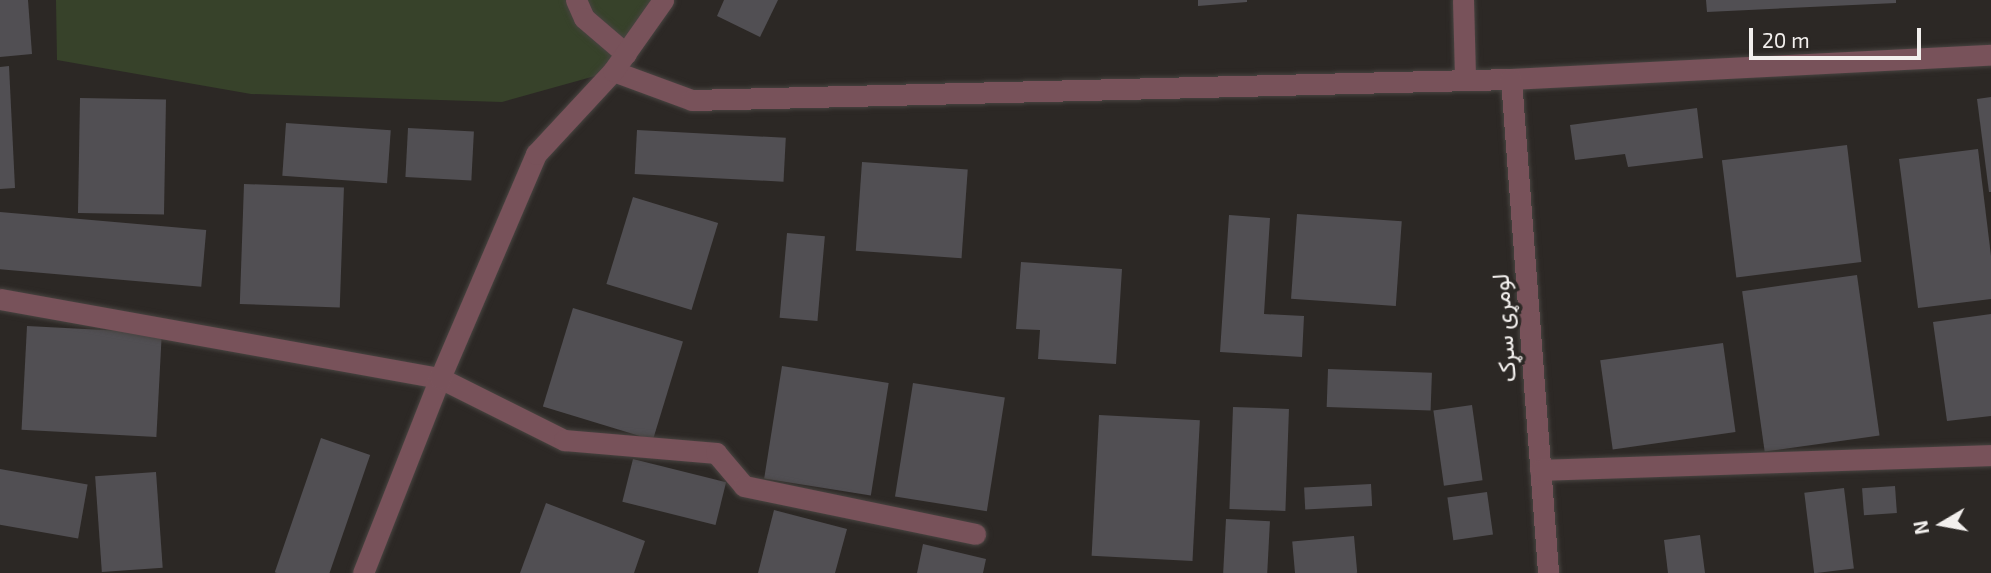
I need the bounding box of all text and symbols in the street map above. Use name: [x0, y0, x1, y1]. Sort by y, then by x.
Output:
scale bar: [1753, 14, 1924, 58]
text: 20 m: [1762, 27, 1810, 52]
street label: لومړی سړک: [1485, 273, 1521, 383]
north arrow: [1907, 489, 1977, 559]
text: N: [1908, 519, 1933, 536]

